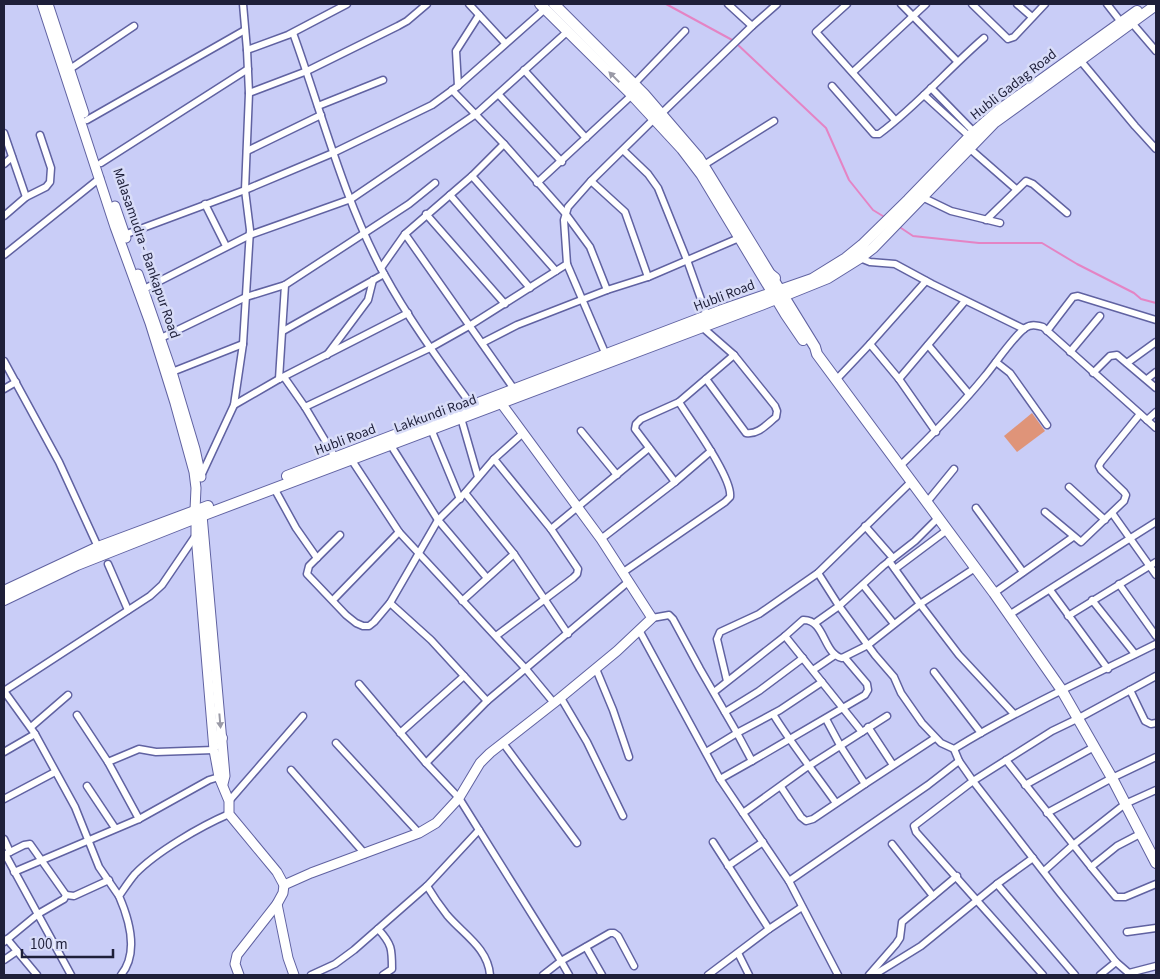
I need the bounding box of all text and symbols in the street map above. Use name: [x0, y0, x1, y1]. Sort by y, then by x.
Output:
street label: Hubli Gadag Road: [966, 45, 1061, 125]
one-way arrow: [608, 71, 620, 83]
street label: Malasamudra - Bankapur Road: [107, 165, 185, 341]
street label: Hubli Road: [691, 275, 758, 317]
street label: Lakkundi Road: [391, 390, 480, 438]
street label: Hubli Road: [312, 419, 379, 461]
one-way arrow: [217, 713, 225, 729]
scale bar: [22, 926, 114, 958]
text: 100 m: [30, 934, 68, 955]

